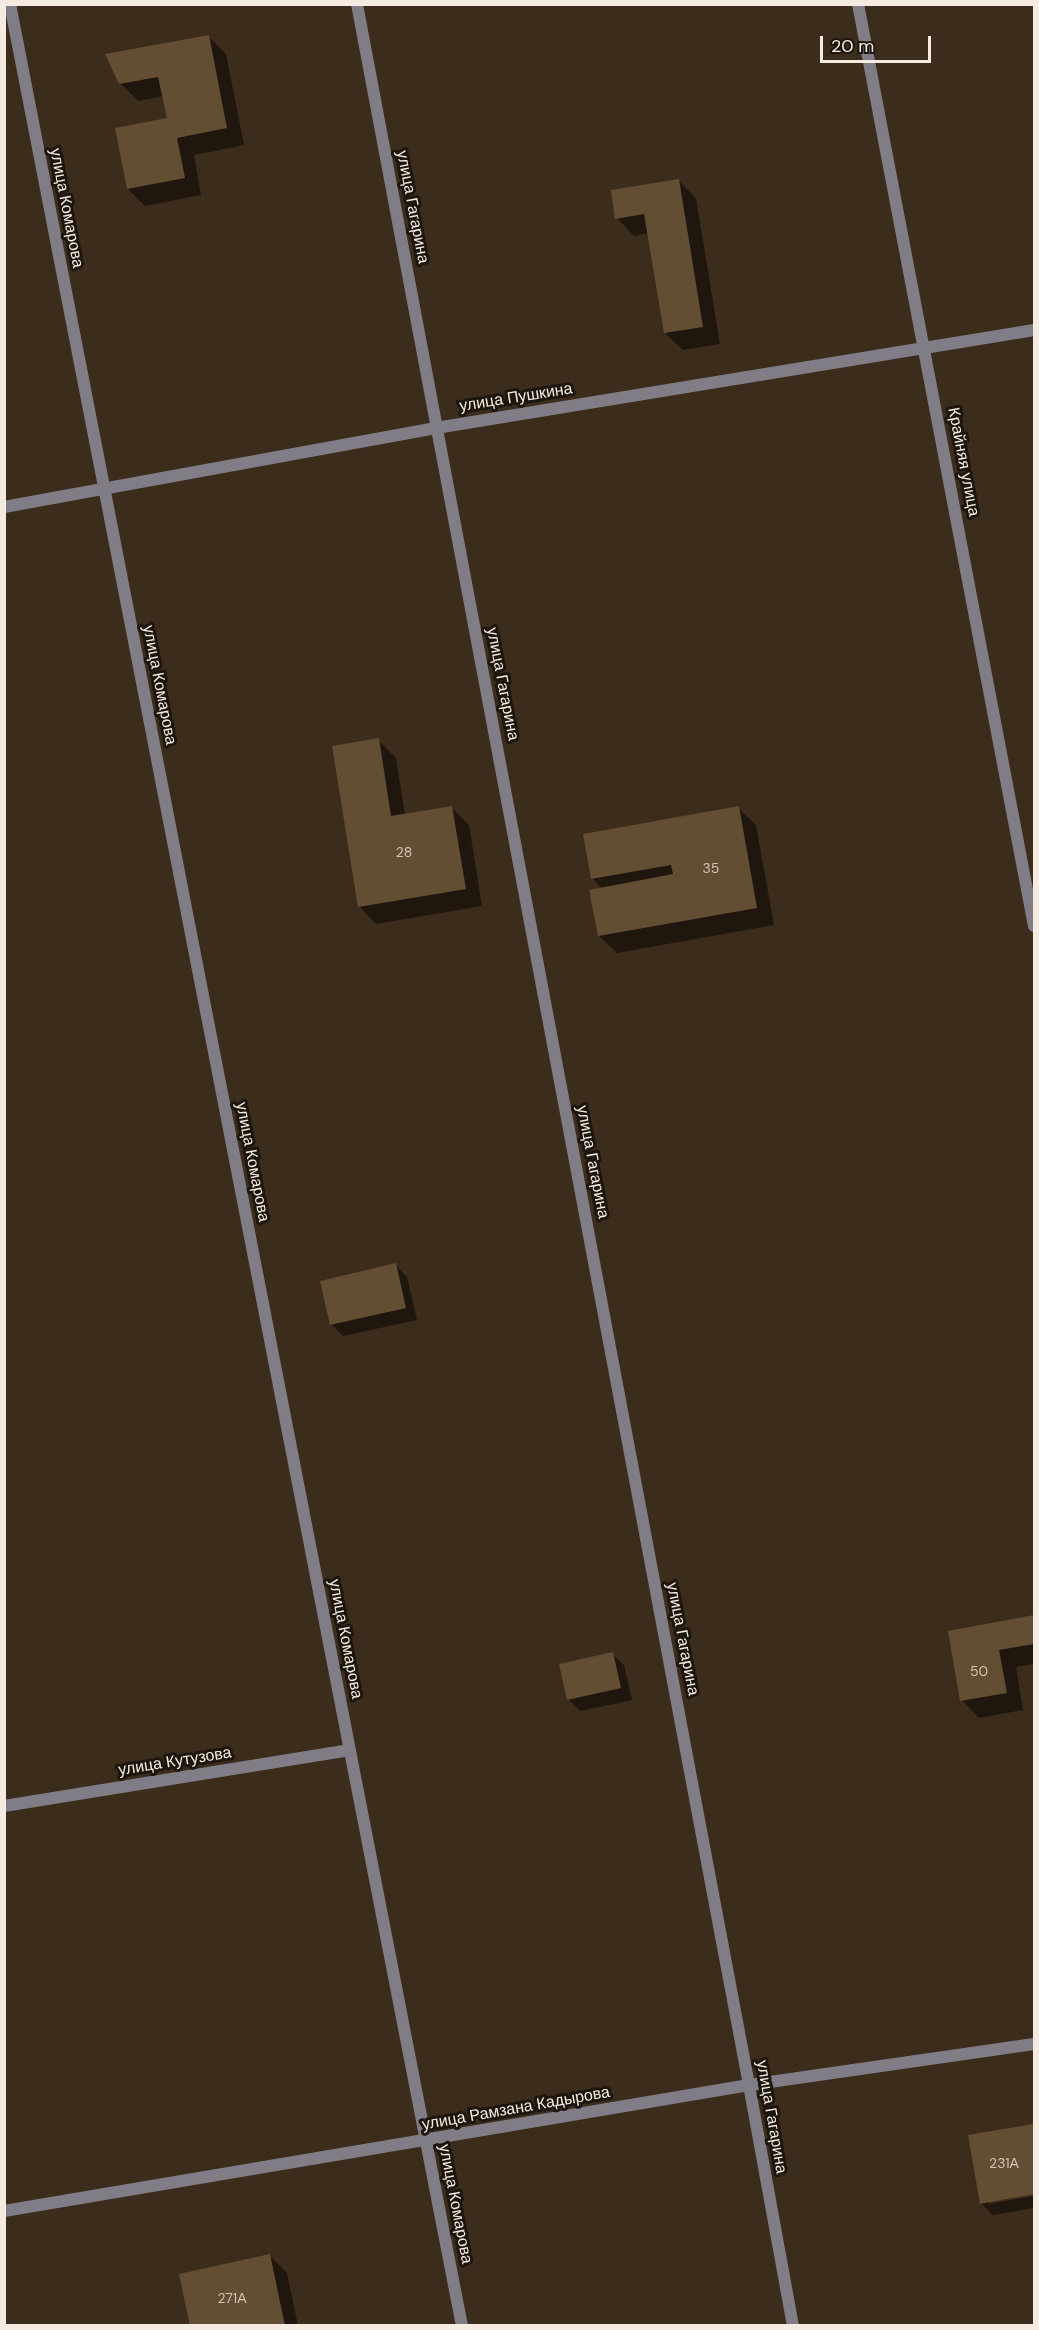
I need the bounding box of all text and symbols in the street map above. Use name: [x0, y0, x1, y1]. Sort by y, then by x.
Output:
scale bar: [823, 24, 934, 62]
text: 20 m: [831, 34, 874, 58]
street label: улица Комарова: [45, 147, 87, 269]
street label: улица Гагарина: [392, 149, 432, 265]
street label: улица Пушкина: [458, 380, 574, 416]
street label: Крайняя улица: [943, 406, 983, 518]
street label: улица Комарова: [138, 624, 180, 746]
street label: улица Гагарина: [482, 626, 522, 742]
house number: 28: [396, 845, 412, 861]
house number: 35: [703, 861, 719, 877]
street label: улица Комарова: [231, 1101, 273, 1223]
street label: улица Гагарина: [572, 1104, 612, 1220]
street label: улица Комарова: [324, 1578, 366, 1700]
street label: улица Гагарина: [662, 1581, 702, 1697]
house number: 50: [970, 1664, 988, 1680]
street label: улица Кутузова: [117, 1744, 233, 1780]
street label: улица Гагарина: [752, 2059, 790, 2175]
street label: улица Рамзана Кадырова: [421, 2083, 611, 2135]
street label: улица Комарова: [434, 2143, 476, 2265]
house number: 231А: [989, 2156, 1019, 2172]
house number: 271А: [217, 2291, 247, 2307]

